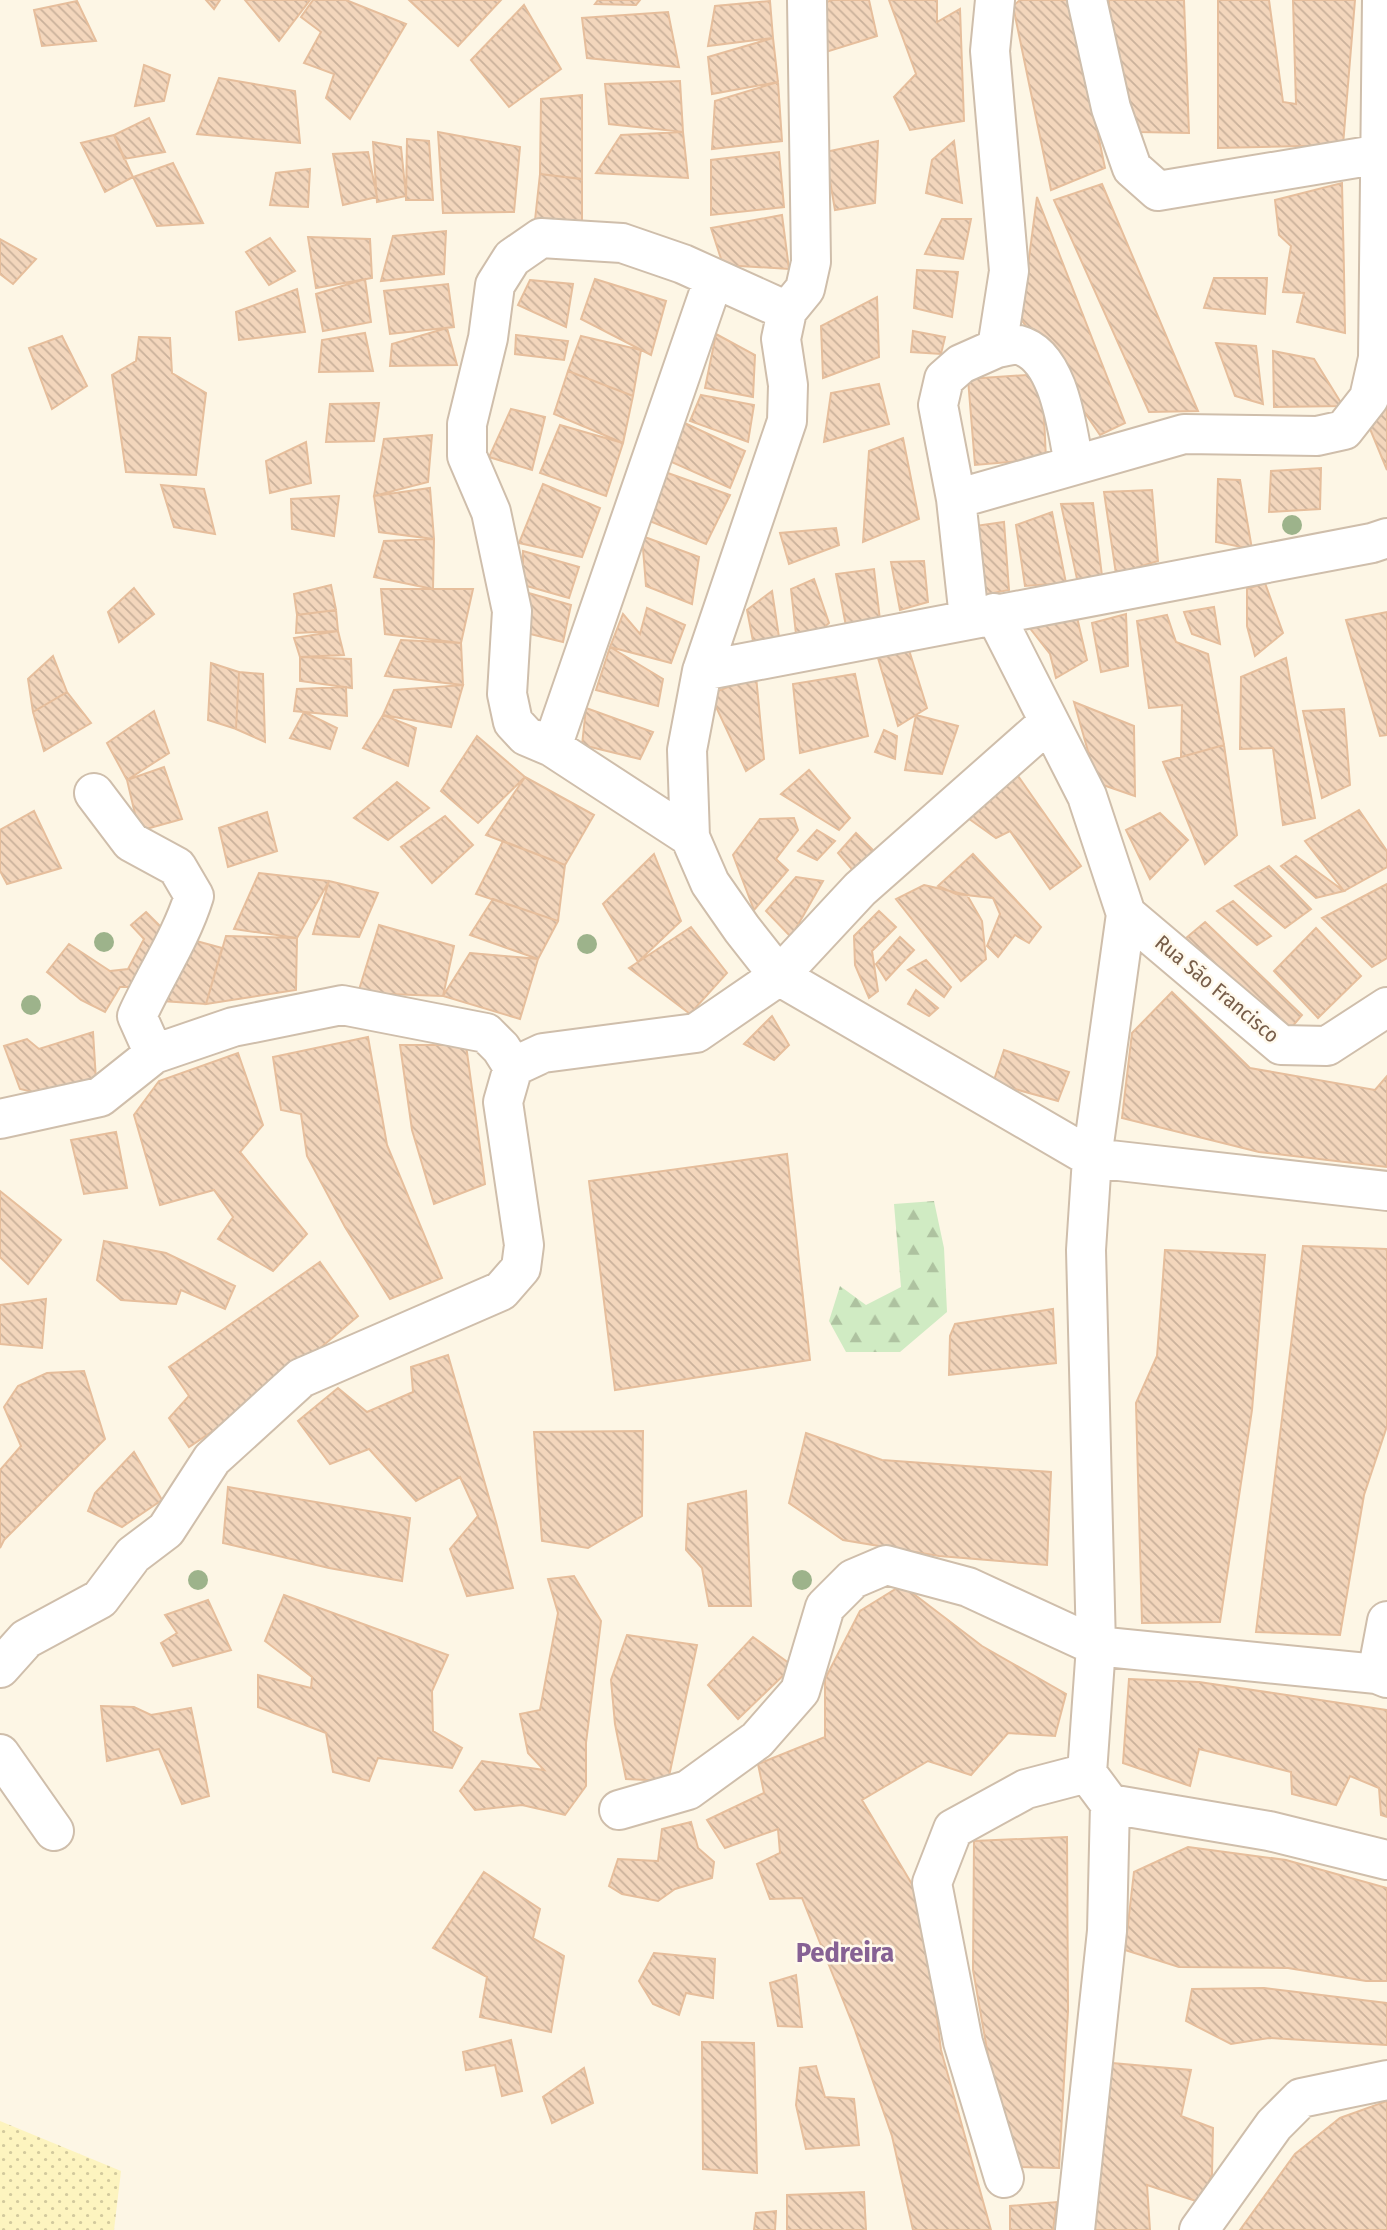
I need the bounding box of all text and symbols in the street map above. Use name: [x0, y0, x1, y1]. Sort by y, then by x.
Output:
street label: Rua São Francisco: [1150, 930, 1284, 1048]
district label: Pedreira: [796, 1936, 894, 1969]

